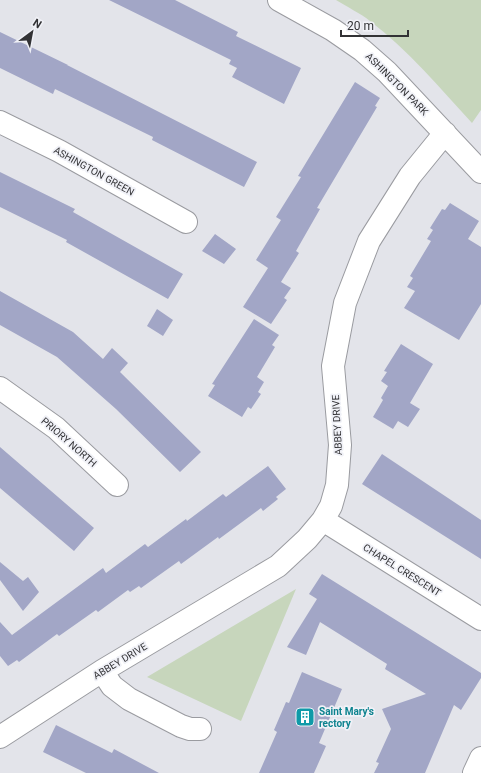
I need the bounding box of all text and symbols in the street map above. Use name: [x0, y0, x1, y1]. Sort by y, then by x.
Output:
north arrow: [12, 12, 52, 52]
scale bar: [341, 12, 408, 38]
text: N: [30, 16, 44, 32]
text: 20 m: [347, 19, 374, 33]
street label: ASHINGTON PARK: [364, 51, 431, 118]
street label: ASHINGTON GREEN: [52, 144, 136, 198]
street label: ABBEY DRIVE: [330, 394, 344, 456]
street label: PRIORY NORTH: [39, 415, 99, 469]
street label: CHAPEL CRESCENT: [361, 542, 443, 598]
street label: ABBEY DRIVE: [91, 641, 149, 681]
building icon: Saint Mary's rectory: [294, 706, 316, 728]
place label: Saint Mary's rectory: [319, 706, 374, 729]

